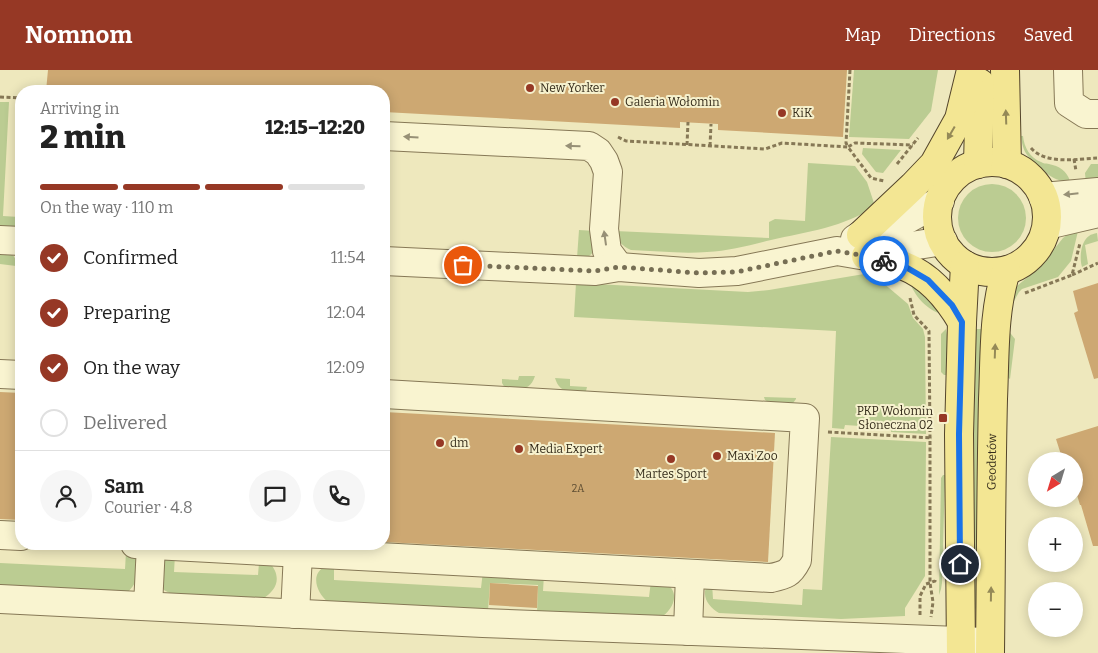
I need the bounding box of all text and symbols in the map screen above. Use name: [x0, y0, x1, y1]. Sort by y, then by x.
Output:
text: Nomnom: [25, 21, 132, 49]
text: Map: [845, 24, 881, 46]
text: Directions: [909, 24, 996, 46]
text: Saved: [1024, 24, 1073, 46]
place label: New Yorker: [540, 81, 605, 95]
marker: New Yorker: [524, 82, 536, 94]
place label: Galeria Wołomin: [625, 95, 720, 109]
marker: Galeria Wołomin: [609, 96, 621, 108]
text: Arriving in: [40, 99, 119, 118]
place label: KiK: [792, 106, 813, 120]
marker: KiK: [776, 107, 788, 119]
one-way arrow: [1002, 109, 1010, 125]
text: 12:15–12:20: [265, 116, 365, 139]
text: 2 min: [40, 118, 126, 156]
one-way arrow: [947, 126, 956, 139]
one-way arrow: [403, 133, 419, 141]
one-way arrow: [565, 141, 581, 149]
one-way arrow: [1062, 190, 1078, 198]
text: On the way · 110 m: [40, 198, 173, 217]
one-way arrow: [601, 230, 609, 246]
courier: [859, 236, 909, 286]
icon: check: [40, 244, 68, 272]
pin: [442, 244, 484, 286]
text: Confirmed: [83, 246, 178, 269]
icon: bike: [870, 247, 898, 275]
text: 11:54: [331, 248, 365, 267]
icon: bag: [449, 251, 477, 279]
icon: check: [40, 299, 68, 327]
text: Preparing: [83, 301, 171, 324]
text: 12:04: [327, 303, 365, 322]
one-way arrow: [991, 343, 999, 359]
icon: check: [40, 354, 68, 382]
text: On the way: [83, 356, 180, 379]
text: 12:09: [327, 358, 365, 377]
place label: PKP Wołomin Słoneczna 02: [857, 404, 933, 432]
text: Delivered: [83, 411, 167, 434]
marker: PKP Wołomin Słoneczna 02: [937, 412, 949, 424]
street label: Geodetów: [984, 433, 999, 490]
place label: dm: [450, 436, 469, 450]
marker: dm: [434, 437, 446, 449]
place label: Media Expert: [529, 442, 603, 456]
marker: Media Expert: [513, 443, 525, 455]
place label: Maxi Zoo: [727, 449, 778, 463]
marker: Maxi Zoo: [711, 450, 723, 462]
north arrow: [1028, 452, 1082, 508]
map controls: [1028, 452, 1083, 637]
marker: Martes Sport: [665, 453, 677, 465]
place label: Martes Sport: [635, 467, 708, 481]
button: person: [40, 470, 92, 522]
button: chat: [249, 470, 301, 522]
button: phone: [313, 470, 365, 522]
text: Sam: [104, 475, 144, 498]
house number: 2A: [572, 483, 585, 495]
text: Courier · 4.8: [104, 498, 193, 517]
button: +: [1028, 517, 1083, 572]
pin: [939, 543, 981, 585]
icon: home: [946, 550, 974, 578]
button: −: [1028, 582, 1083, 637]
one-way arrow: [987, 585, 995, 601]

